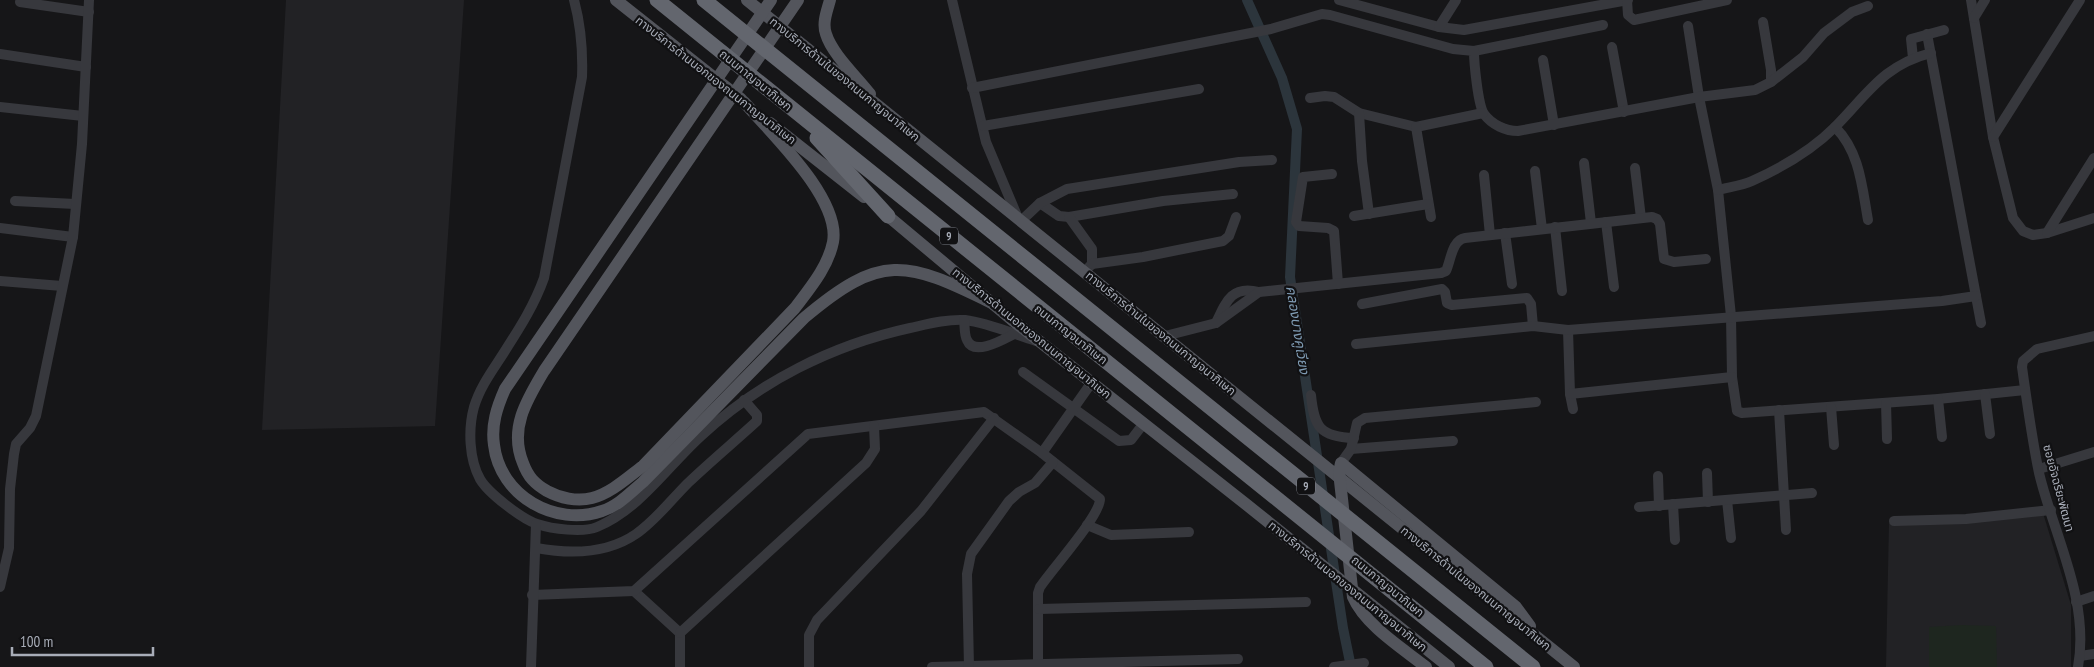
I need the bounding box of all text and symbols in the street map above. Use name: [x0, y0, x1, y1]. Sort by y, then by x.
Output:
street label: ทางบริการด้านนอกของถนนกาญจนาภิเษก: [633, 13, 799, 147]
street label: ทางบริการด้านในของถนนกาญจนาภิเษก: [767, 14, 923, 144]
street label: ถนนกาญจนาภิเษก: [717, 46, 795, 114]
road number: 9: [940, 228, 958, 245]
street label: ทางบริการด้านนอกของถนนกาญจนาภิเษก: [950, 265, 1114, 401]
street label: ทางบริการด้านในของถนนกาญจนาภิเษก: [1083, 268, 1239, 398]
water label: คลองบางคูเวียง: [1282, 285, 1314, 377]
street label: ถนนกาญจนาภิเษก: [1031, 301, 1111, 367]
street label: ซอยอัจฉริยะพัฒนา: [2040, 443, 2078, 533]
road number: 9: [1297, 478, 1315, 494]
street label: ทางบริการด้านนอกของถนนกาญจนาภิเษก: [1266, 518, 1430, 654]
street label: ทางบริการด้านในของถนนกาญจนาภิเษก: [1398, 523, 1554, 653]
street label: ถนนกาญจนาภิเษก: [1349, 552, 1427, 620]
scale bar: [12, 624, 154, 656]
text: 100 m: [20, 632, 53, 651]

